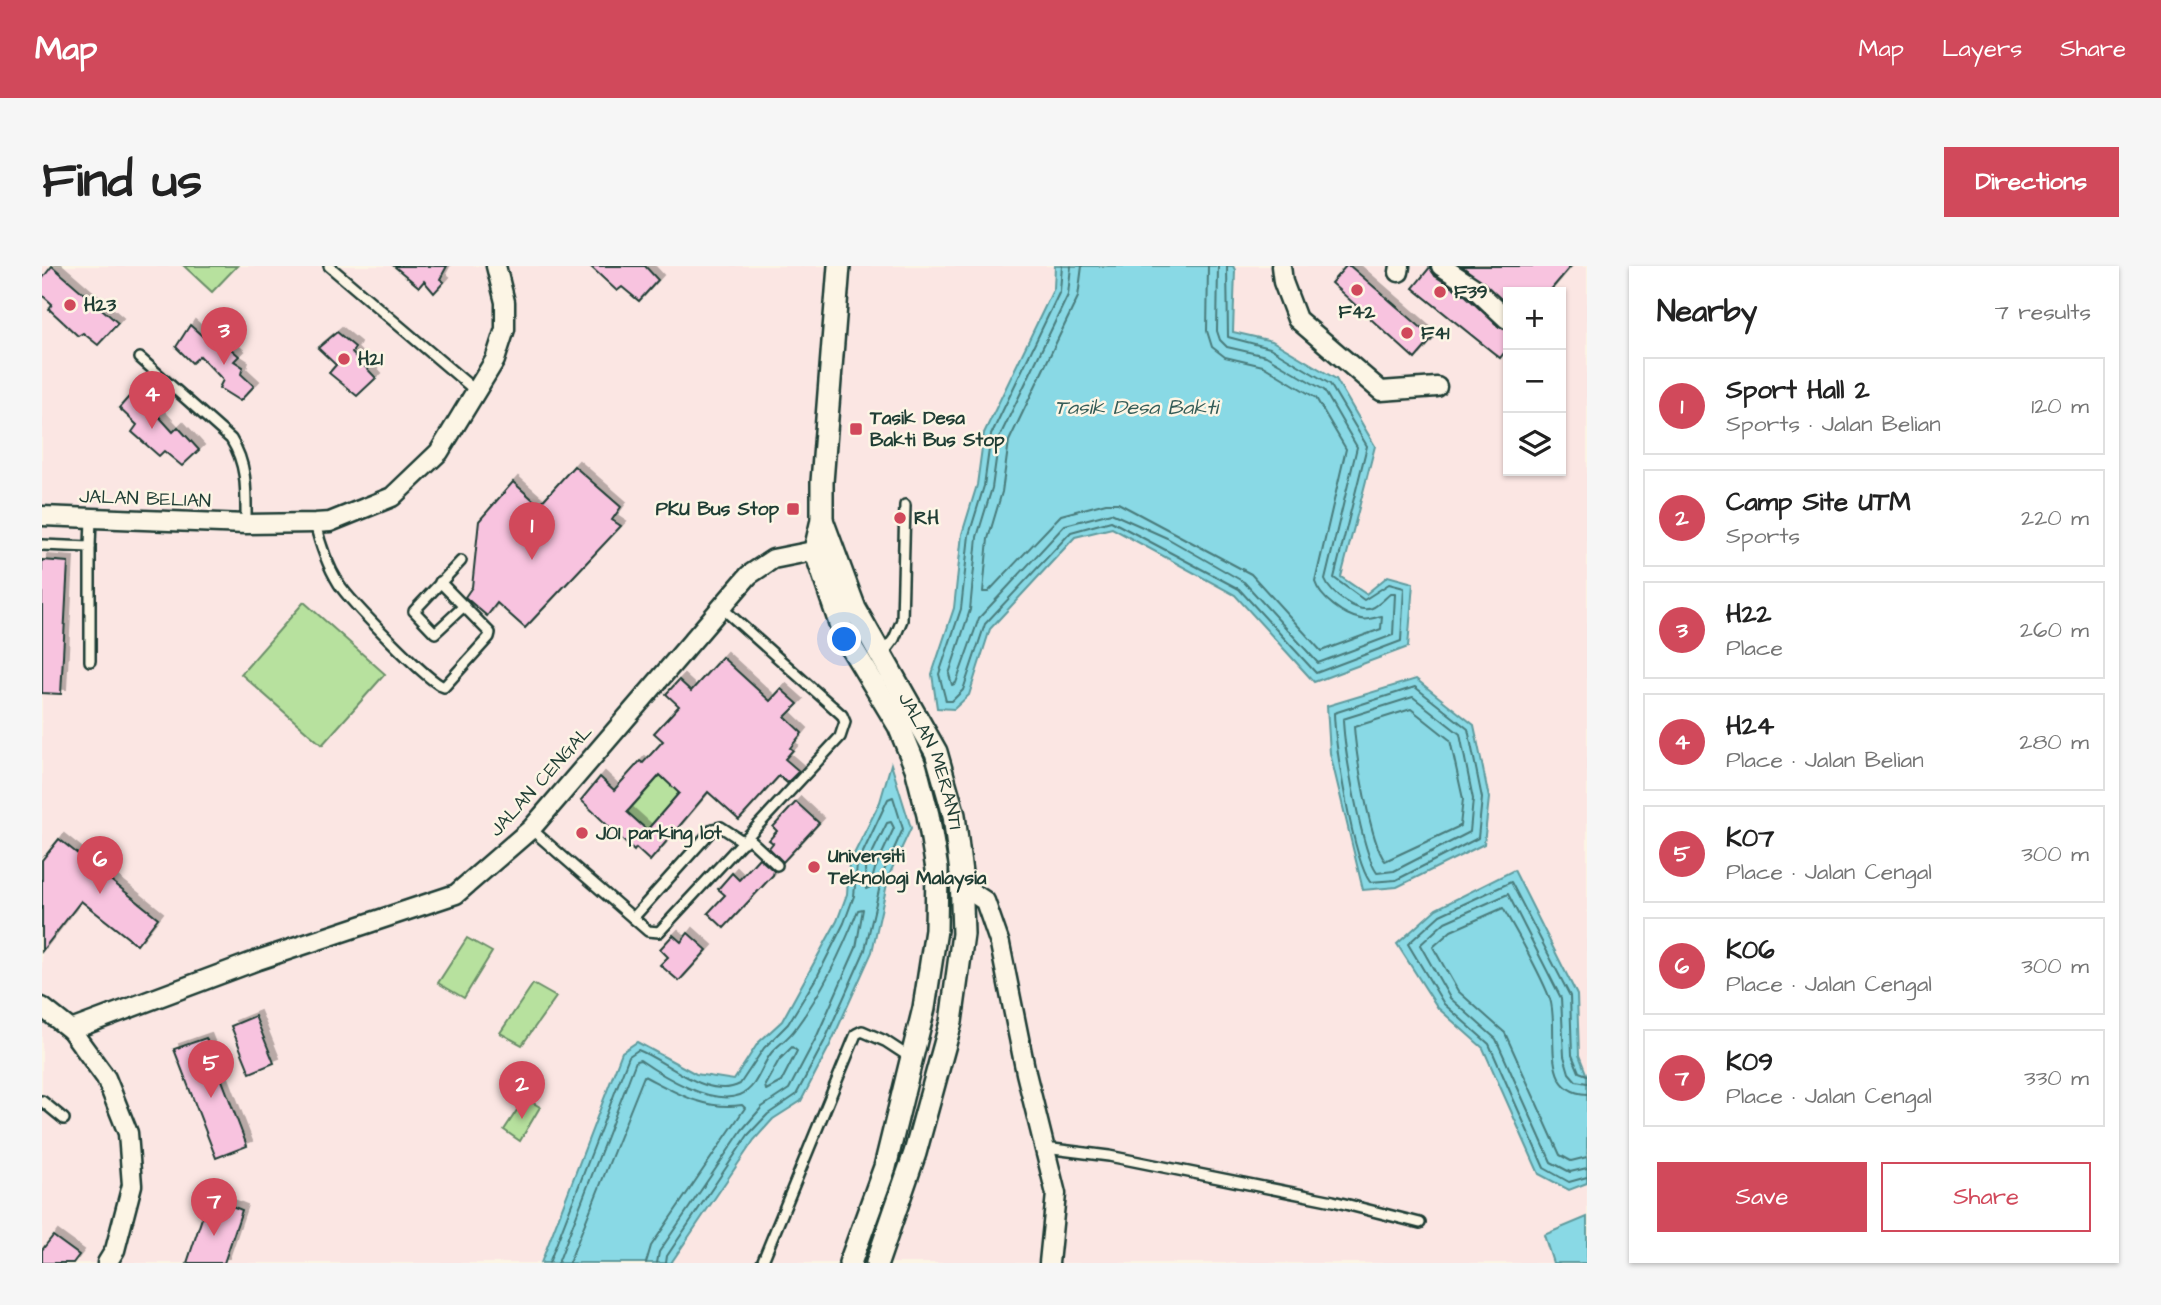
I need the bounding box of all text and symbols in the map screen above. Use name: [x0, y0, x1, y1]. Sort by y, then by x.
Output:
text: Map: [35, 26, 97, 72]
text: Map: [1859, 32, 1904, 66]
text: Layers: [1942, 32, 2022, 66]
text: Share: [2060, 32, 2126, 66]
button: Directions: [1944, 147, 2119, 217]
text: Find us: [42, 148, 202, 216]
place label: F39: [1454, 279, 1488, 306]
marker: F42: [1349, 282, 1365, 298]
marker: F39: [1432, 284, 1448, 300]
map controls: [1503, 287, 1566, 476]
button: +: [1503, 287, 1566, 350]
text: Nearby: [1657, 291, 1757, 333]
place label: H23: [84, 292, 116, 319]
text: 7 results: [1995, 296, 2091, 328]
marker: H23: [62, 297, 78, 313]
place label: F42: [1339, 299, 1376, 326]
pin: 3: [201, 307, 247, 365]
place label: F41: [1421, 320, 1450, 347]
marker: F41: [1399, 325, 1415, 341]
place label: H21: [358, 346, 383, 373]
button: −: [1503, 350, 1566, 413]
marker: H21: [336, 351, 352, 367]
pin: 4: [129, 371, 175, 429]
text: Sport Hall 2: [1726, 372, 1870, 408]
text: 1: [1681, 390, 1683, 422]
text: 120 m: [2031, 390, 2089, 422]
water label: Tasik Desa Bakti: [1054, 393, 1221, 422]
place label: Tasik Desa Bakti Bus Stop: [869, 405, 1005, 454]
text: Sports · Jalan Belian: [1726, 408, 1941, 440]
button: layers: [1503, 413, 1566, 476]
marker: Tasik Desa Bakti Bus Stop: [848, 421, 864, 437]
street label: JALAN BELIAN: [79, 483, 211, 515]
text: Camp Site UTM: [1726, 484, 1911, 520]
place label: PKU Bus Stop: [656, 496, 779, 523]
marker: PKU Bus Stop: [785, 501, 801, 517]
pin: 1: [509, 502, 555, 560]
text: 2: [1675, 502, 1689, 534]
text: 220 m: [2021, 502, 2089, 534]
place label: RH: [914, 505, 940, 532]
marker: RH: [892, 510, 908, 526]
text: Sports: [1726, 520, 1800, 552]
text: H22: [1726, 596, 1772, 632]
text: 3: [1676, 614, 1688, 646]
text: 260 m: [2020, 614, 2089, 646]
your location: [827, 622, 861, 656]
text: Place: [1726, 632, 1783, 664]
street label: JALAN MERANTI: [891, 687, 969, 831]
text: H24: [1726, 708, 1774, 744]
street label: JALAN CENGAL: [483, 719, 599, 843]
text: 4: [1674, 726, 1690, 758]
text: 280 m: [2019, 726, 2089, 758]
text: Place · Jalan Belian: [1726, 744, 1924, 776]
place label: J01 parking lot: [595, 820, 722, 848]
text: K07: [1726, 820, 1774, 856]
marker: J01 parking lot: [574, 825, 590, 841]
pin: 6: [77, 836, 123, 894]
text: 5: [1674, 838, 1690, 870]
text: 300 m: [2021, 838, 2089, 870]
place label: Universiti Teknologi Malaysia: [827, 843, 987, 893]
text: Place · Jalan Cengal: [1726, 856, 1932, 888]
marker: Universiti Teknologi Malaysia: [806, 859, 822, 875]
text: K06: [1726, 932, 1774, 968]
text: 6: [1675, 950, 1689, 982]
text: 300 m: [2021, 950, 2089, 982]
text: Place · Jalan Cengal: [1726, 968, 1932, 1000]
pin: 5: [188, 1040, 234, 1098]
text: K09: [1726, 1044, 1773, 1080]
pin: 2: [499, 1061, 545, 1119]
text: 7: [1675, 1062, 1689, 1094]
text: 330 m: [2024, 1062, 2089, 1094]
text: Place · Jalan Cengal: [1726, 1080, 1932, 1112]
button: Save: [1657, 1162, 1867, 1232]
button: Share: [1881, 1162, 2091, 1232]
pin: 7: [191, 1178, 237, 1236]

